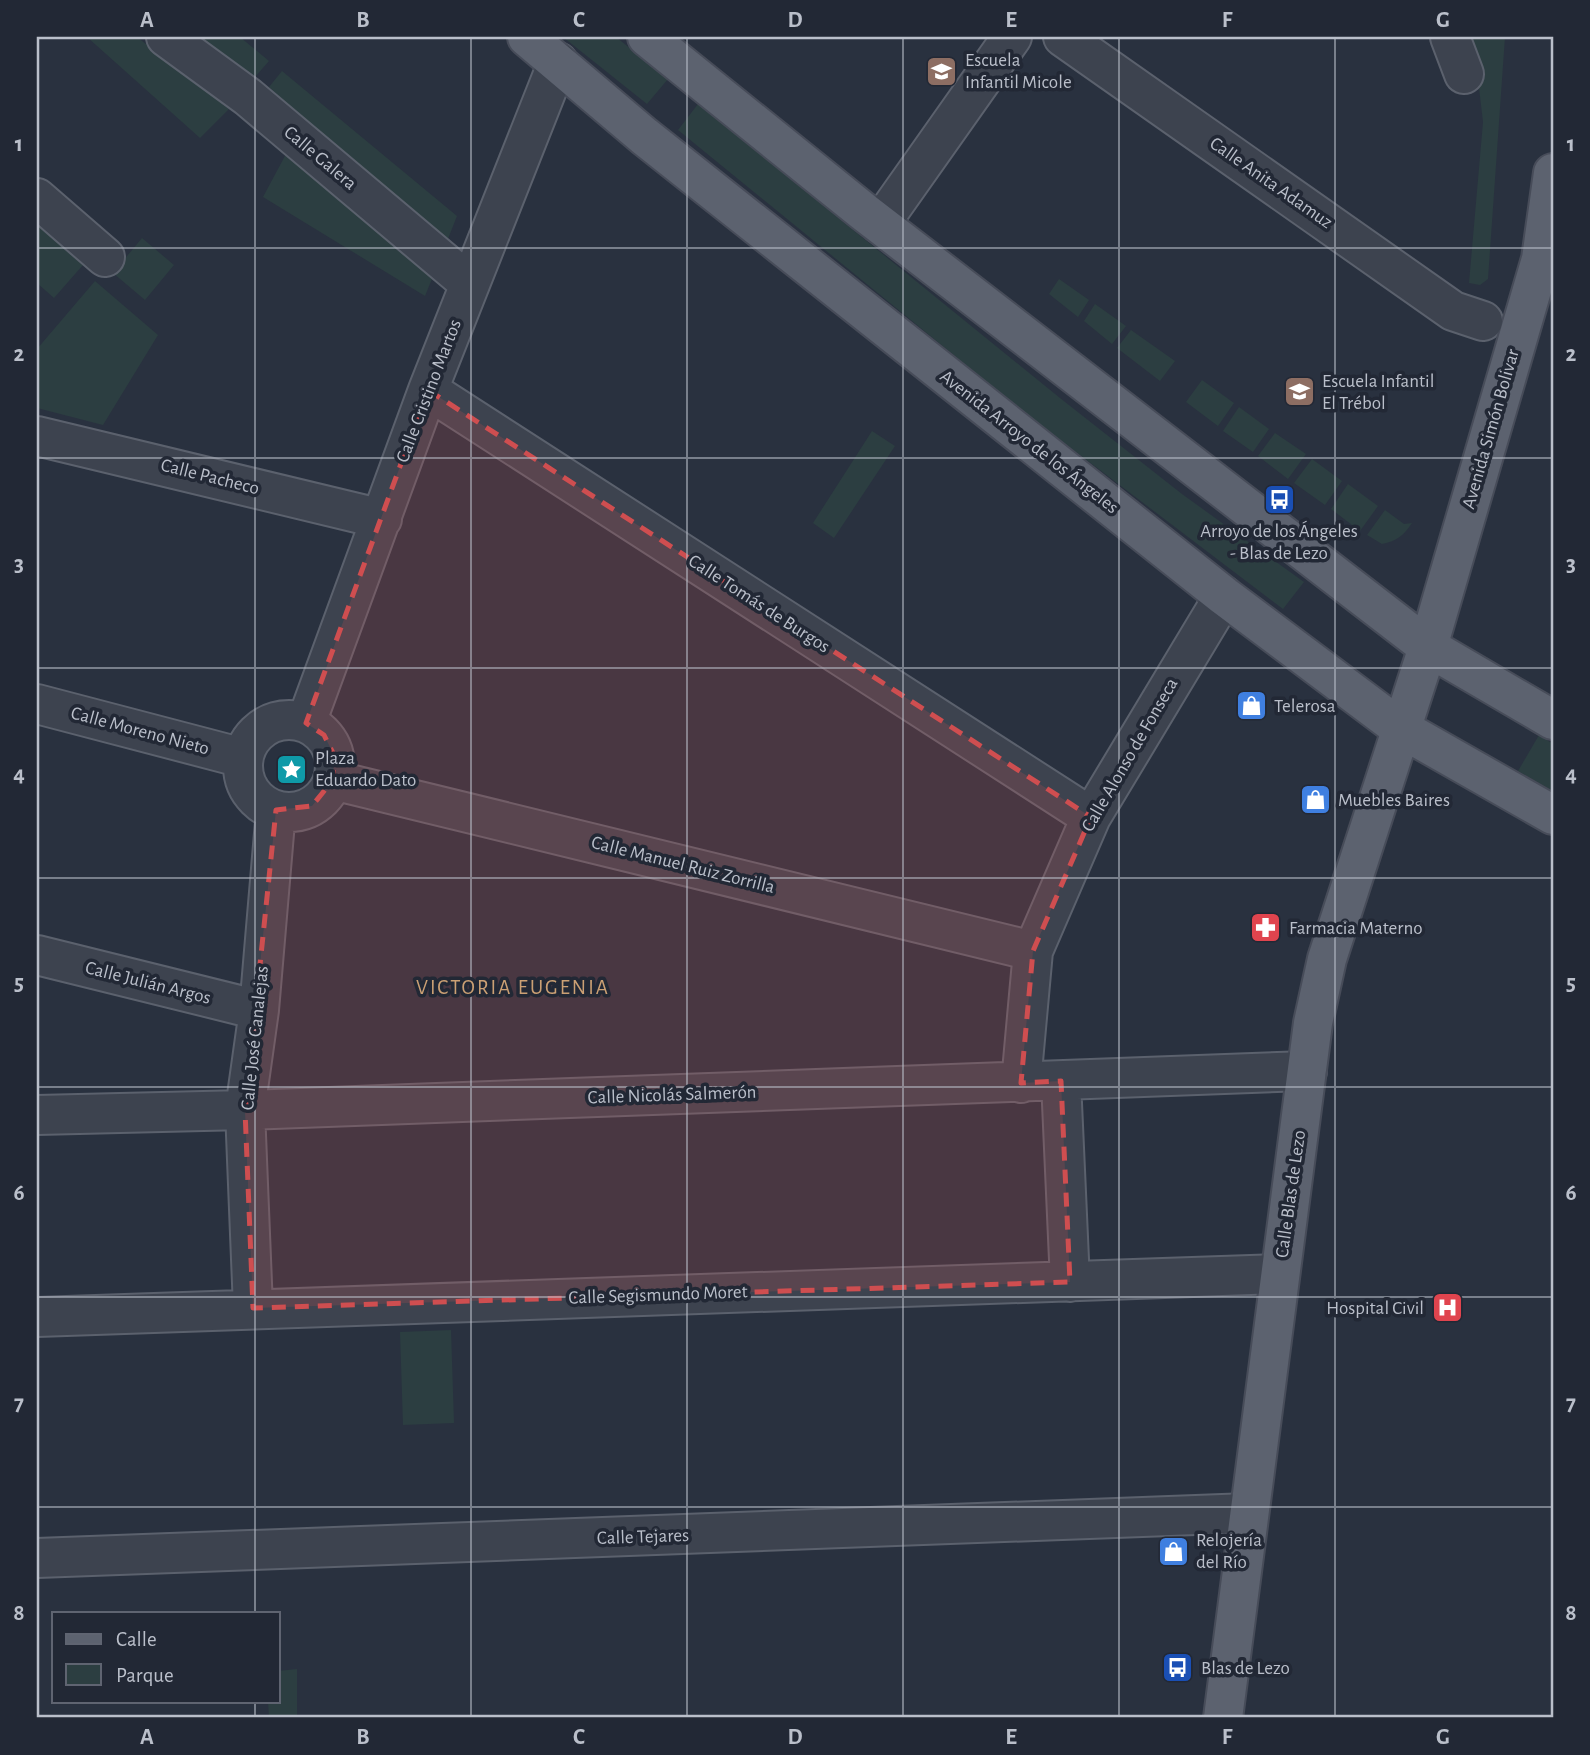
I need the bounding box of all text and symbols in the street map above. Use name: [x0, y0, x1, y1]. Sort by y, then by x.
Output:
text: A: [140, 9, 154, 32]
text: B: [356, 9, 370, 32]
text: C: [573, 9, 585, 32]
text: D: [787, 9, 803, 32]
text: E: [1005, 9, 1017, 32]
text: F: [1222, 9, 1233, 32]
text: G: [1436, 9, 1450, 32]
place label: Escuela Infantil Micole: [965, 51, 1072, 92]
school or university icon: Escuela Infantil Micole: [925, 54, 959, 88]
street label: Calle Galera: [280, 122, 360, 194]
text: 1: [15, 133, 23, 156]
text: 1: [1567, 133, 1575, 156]
street label: Calle Anita Adamuz: [1206, 134, 1336, 232]
street label: Calle Cristino Martos: [393, 317, 465, 465]
text: 2: [14, 343, 25, 366]
text: 2: [1566, 343, 1577, 366]
street label: Avenida Simón Bolivar: [1459, 347, 1523, 511]
street label: Avenida Arroyo de los Ángeles: [936, 365, 1123, 517]
place label: Escuela Infantil El Trébol: [1322, 372, 1434, 413]
school or university icon: Escuela Infantil El Trébol: [1282, 375, 1316, 409]
street label: Calle Pacheco: [159, 456, 261, 498]
bus stop icon: Arroyo de los Ángeles - Blas de Lezo: [1262, 483, 1296, 517]
place label: Arroyo de los Ángeles - Blas de Lezo: [1200, 520, 1358, 563]
street label: Calle Tomás de Burgos: [685, 551, 833, 657]
text: 3: [14, 553, 24, 576]
text: 3: [1566, 553, 1576, 576]
street label: Calle Alonso de Fonseca: [1078, 675, 1182, 835]
shop icon: Telerosa: [1234, 689, 1268, 723]
place label: Telerosa: [1274, 697, 1336, 716]
street label: Calle Moreno Nieto: [69, 703, 211, 759]
place label: Plaza Eduardo Dato: [315, 749, 416, 790]
place icon: Plaza Eduardo Dato: [275, 752, 309, 786]
text: 4: [13, 763, 25, 786]
text: 4: [1565, 763, 1577, 786]
shop icon: Muebles Baires: [1298, 783, 1332, 817]
place label: Muebles Baires: [1338, 791, 1450, 810]
street label: Calle Manuel Ruiz Zorrilla: [589, 833, 777, 897]
pharmacy icon: Farmacia Materno: [1249, 911, 1283, 945]
place label: Farmacia Materno: [1289, 919, 1423, 938]
street label: Calle Julián Argos: [83, 958, 213, 1008]
street label: Calle José Canalejas: [238, 965, 272, 1111]
text: 5: [14, 972, 24, 995]
text: 5: [1566, 972, 1576, 995]
district label: VICTORIA EUGENIA: [416, 977, 610, 998]
street label: Calle Nicolás Salmerón: [587, 1083, 757, 1107]
street label: Calle Blas de Lezo: [1273, 1129, 1309, 1259]
text: 6: [13, 1182, 25, 1205]
text: 6: [1565, 1182, 1577, 1205]
street label: Calle Segismundo Moret: [568, 1282, 748, 1308]
hospital icon: Hospital Civil: [1430, 1291, 1464, 1325]
place label: Hospital Civil: [1326, 1299, 1424, 1318]
text: 7: [14, 1392, 24, 1415]
text: 7: [1566, 1392, 1576, 1415]
street label: Calle Tejares: [597, 1526, 689, 1548]
place label: Relojería del Río: [1196, 1531, 1262, 1572]
shop icon: Relojería del Río: [1156, 1534, 1190, 1568]
text: 8: [13, 1602, 25, 1625]
text: 8: [1565, 1602, 1577, 1625]
legend: [52, 1612, 280, 1702]
text: Calle: [116, 1629, 157, 1650]
bus stop icon: Blas de Lezo: [1161, 1651, 1195, 1685]
place label: Blas de Lezo: [1201, 1659, 1290, 1678]
text: Parque: [116, 1665, 174, 1686]
text: A: [140, 1726, 154, 1749]
text: B: [356, 1726, 370, 1749]
text: C: [573, 1726, 585, 1749]
text: D: [787, 1726, 803, 1749]
text: E: [1005, 1726, 1017, 1749]
text: F: [1222, 1726, 1233, 1749]
text: G: [1436, 1726, 1450, 1749]

